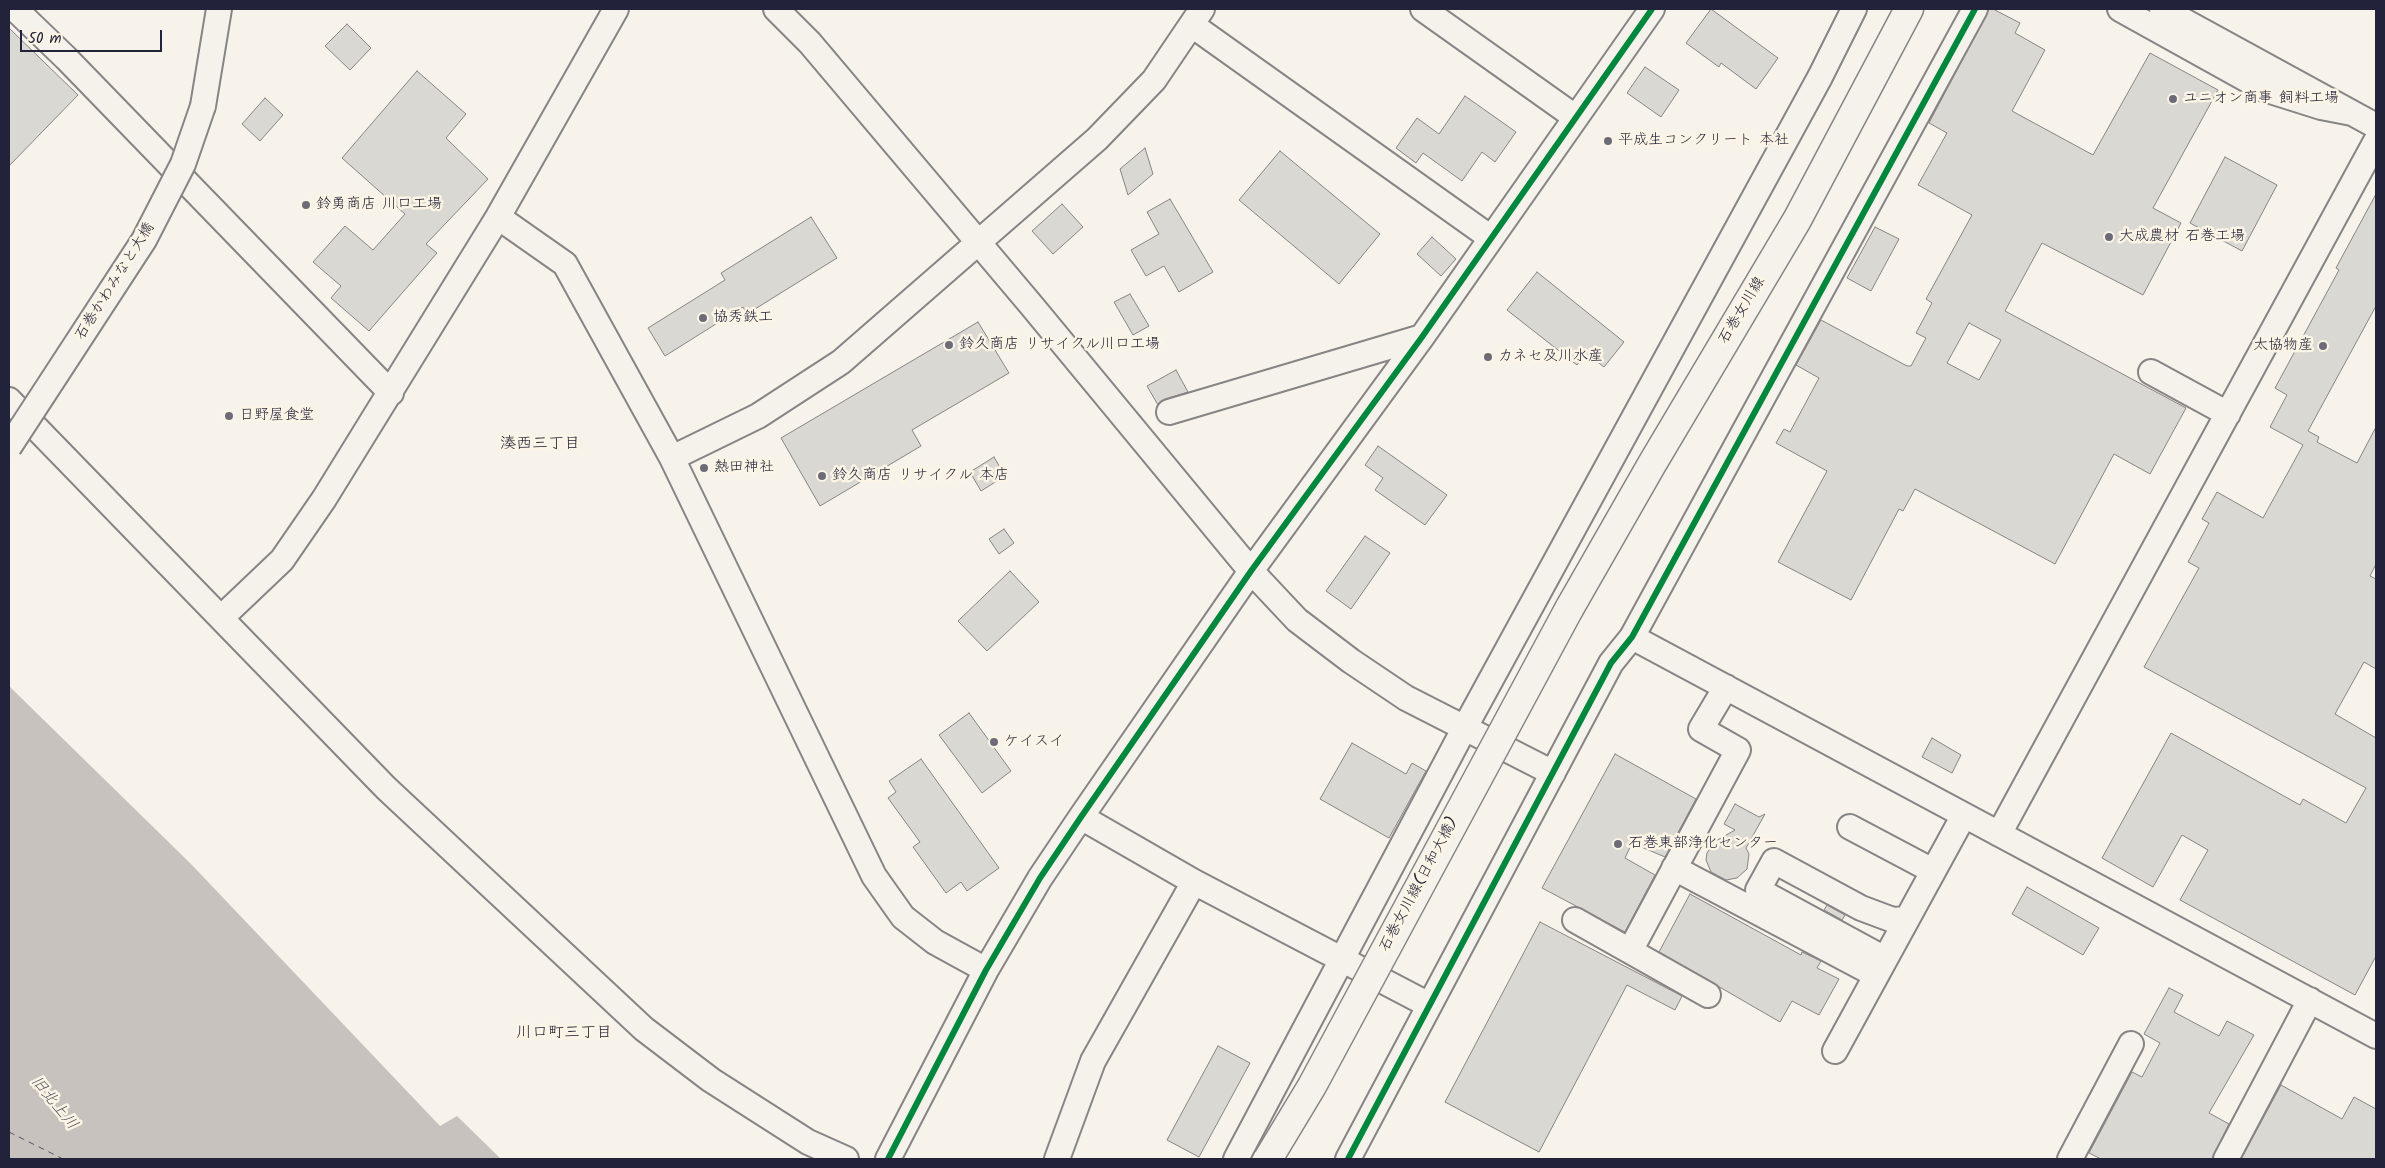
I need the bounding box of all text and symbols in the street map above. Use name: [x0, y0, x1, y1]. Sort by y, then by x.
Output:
scale bar: [22, 20, 165, 52]
text: 50 m: [28, 27, 62, 51]
place label: ユニオン商事 飼料工場: [2183, 90, 2339, 108]
marker: ユニオン商事 飼料工場: [2167, 93, 2179, 105]
place label: 平成生コンクリート 本社: [1618, 132, 1789, 150]
marker: 平成生コンクリート 本社: [1602, 135, 1614, 147]
place label: 鈴勇商店 川口工場: [316, 196, 442, 214]
marker: 鈴勇商店 川口工場: [300, 199, 312, 211]
street label: 石巻かわみなと大橋: [73, 220, 159, 344]
place label: 大成農材 石巻工場: [2119, 228, 2245, 246]
marker: 大成農材 石巻工場: [2103, 231, 2115, 243]
street label: 石巻女川線: [1716, 274, 1770, 348]
place label: 協秀鉄工: [713, 309, 773, 327]
marker: 協秀鉄工: [697, 312, 709, 324]
place label: 鈴久商店 リサイクル川口工場: [959, 336, 1160, 354]
place label: 太協物産: [2253, 337, 2313, 355]
marker: 鈴久商店 リサイクル川口工場: [943, 339, 955, 351]
marker: 太協物産: [2317, 340, 2329, 352]
place label: カネセ及川水産: [1498, 348, 1603, 366]
marker: カネセ及川水産: [1482, 351, 1494, 363]
place label: 日野屋食堂: [239, 407, 314, 425]
marker: 日野屋食堂: [223, 410, 235, 422]
district label: 湊西三丁目: [500, 435, 580, 455]
place label: 熱田神社: [714, 459, 774, 477]
marker: 熱田神社: [698, 462, 710, 474]
place label: 鈴久商店 リサイクル 本店: [832, 467, 1009, 485]
marker: 鈴久商店 リサイクル 本店: [816, 470, 828, 482]
place label: ケイスイ: [1004, 733, 1064, 751]
marker: ケイスイ: [988, 736, 1000, 748]
street label: 石巻女川線(日和大橋): [1377, 815, 1463, 955]
place label: 石巻東部浄化センター: [1628, 835, 1778, 853]
marker: 石巻東部浄化センター: [1612, 838, 1624, 850]
district label: 川口町三丁目: [516, 1024, 612, 1044]
water label: 旧北上川: [25, 1073, 81, 1135]

